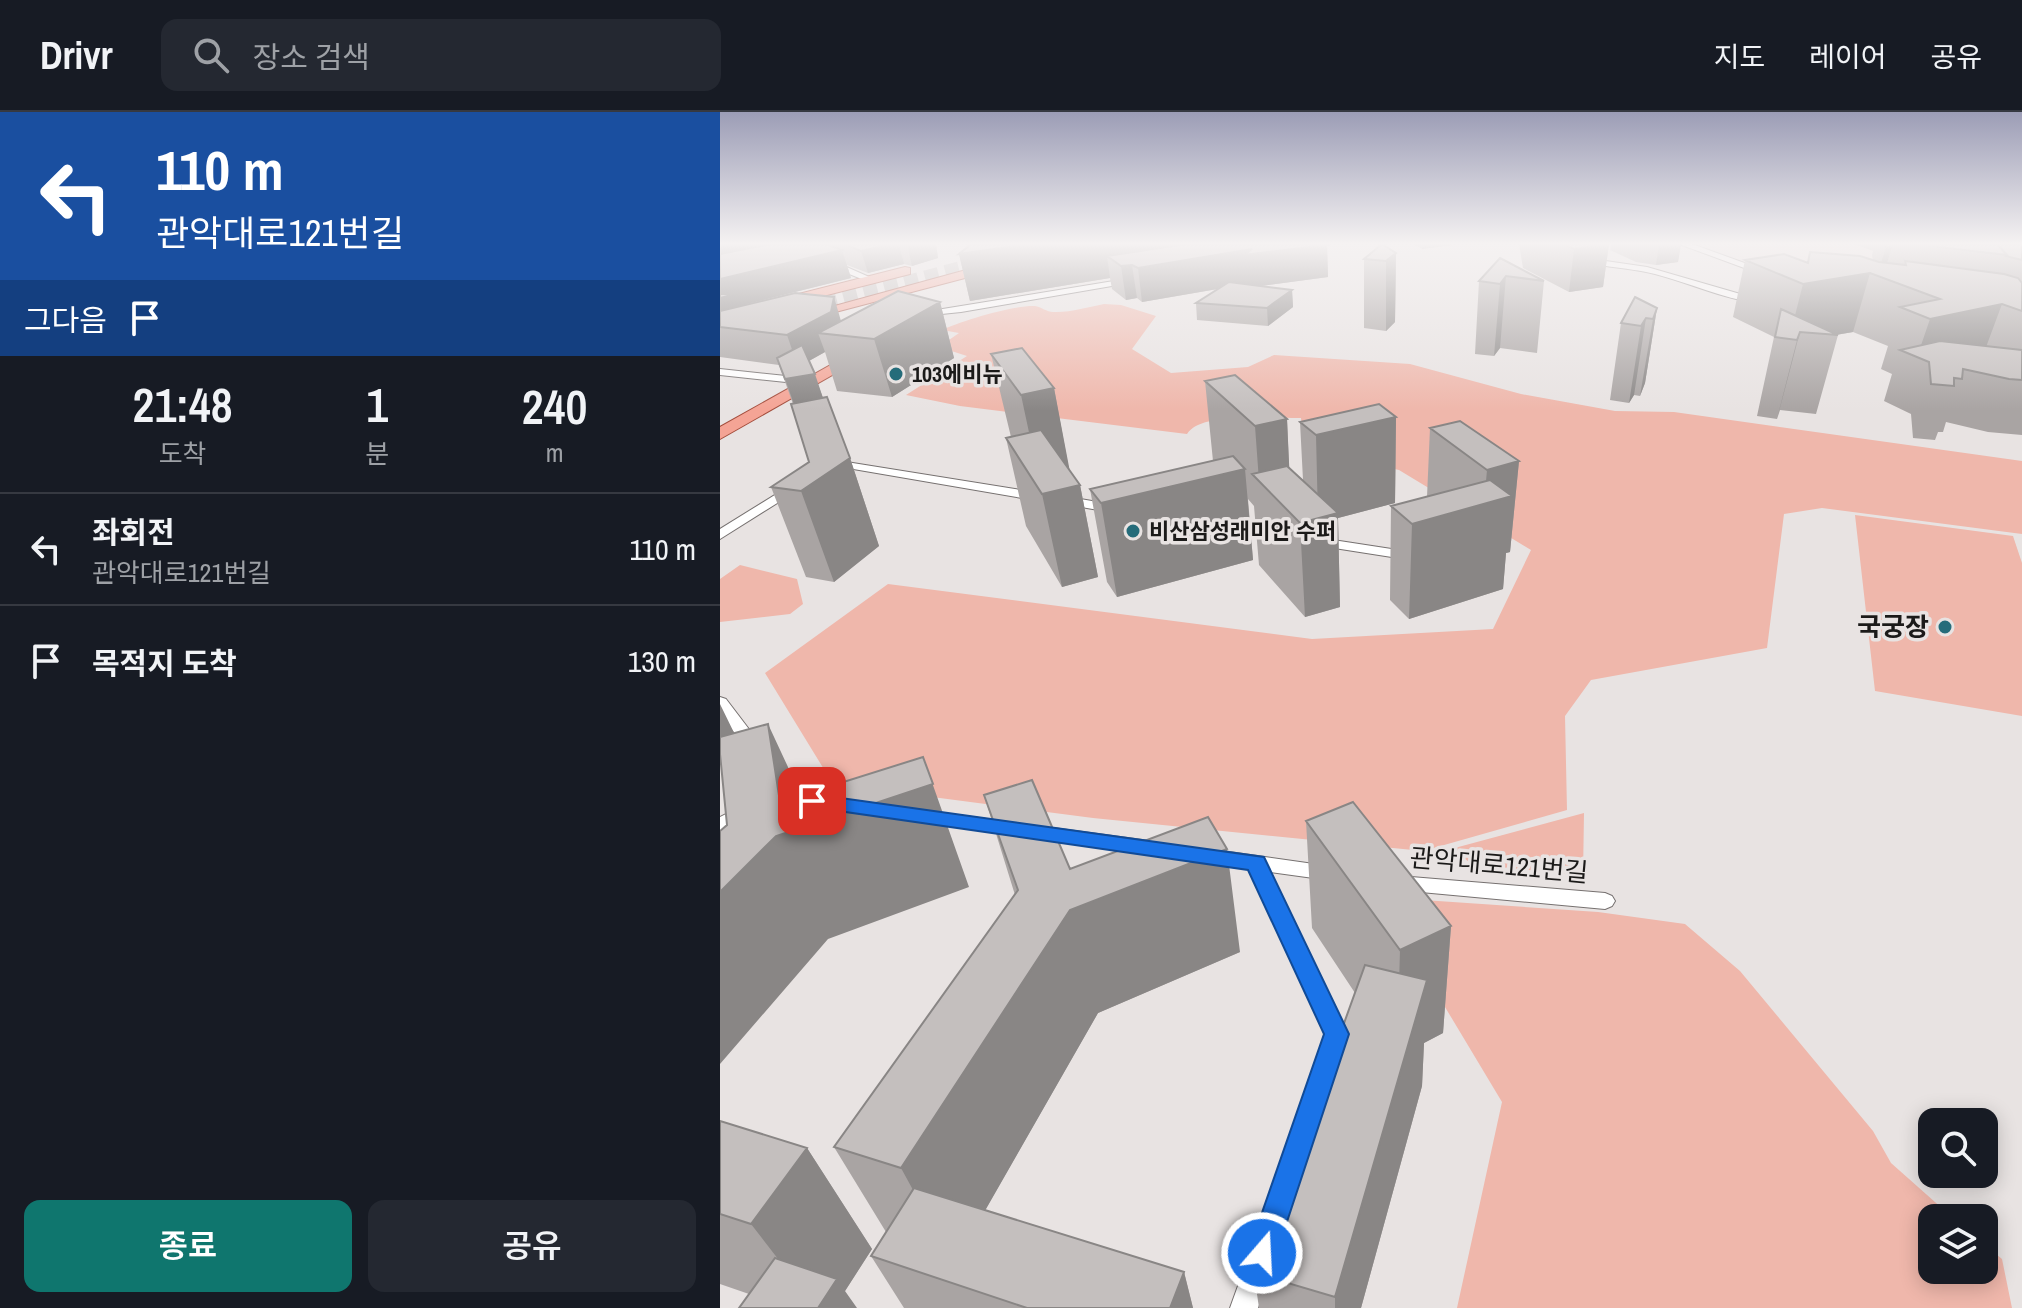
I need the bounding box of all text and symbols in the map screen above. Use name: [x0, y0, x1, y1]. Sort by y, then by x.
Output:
search box: [161, 19, 721, 91]
text: Drivr: [40, 30, 113, 81]
icon: search: [189, 33, 233, 77]
text: 장소 검색: [253, 37, 370, 77]
text: 지도: [1714, 38, 1765, 76]
text: 레이어: [1809, 38, 1886, 76]
text: 공유: [1930, 38, 1982, 76]
text: 110 m: [156, 132, 284, 207]
icon: left: [24, 144, 128, 248]
text: 관악대로121번길: [156, 209, 404, 257]
icon: arrive: [123, 296, 167, 340]
text: 그다음: [24, 300, 107, 340]
place label: 103에비뉴: [912, 359, 1003, 389]
marker: 103에비뉴: [887, 365, 905, 383]
text: 21:48: [133, 372, 233, 437]
text: 1: [366, 372, 388, 437]
text: 240: [522, 374, 587, 439]
text: m: [546, 435, 563, 470]
text: 도착: [159, 436, 207, 471]
text: 분: [365, 436, 389, 471]
text: 좌회전: [92, 512, 175, 552]
place label: 비산삼성래미안 수퍼: [1149, 516, 1336, 546]
marker: 비산삼성래미안 수퍼: [1124, 522, 1142, 540]
icon: left: [24, 527, 68, 571]
text: 110 m: [629, 529, 696, 569]
text: 관악대로121번길: [92, 555, 271, 590]
place label: 국궁장: [1857, 609, 1929, 644]
marker: 국궁장: [1936, 618, 1954, 636]
icon: arrive: [24, 639, 68, 683]
text: 130 m: [628, 641, 696, 681]
text: 목적지 도착: [92, 643, 237, 683]
pin: [778, 767, 846, 835]
icon: arrive: [790, 779, 834, 823]
street label: 관악대로121번길: [1408, 839, 1590, 890]
map controls: [1918, 1108, 1998, 1284]
button: search: [1918, 1108, 1998, 1188]
button: 종료: [24, 1200, 352, 1292]
button: 공유: [368, 1200, 696, 1292]
button: layers: [1918, 1204, 1998, 1284]
position arrow: [1220, 1211, 1304, 1295]

